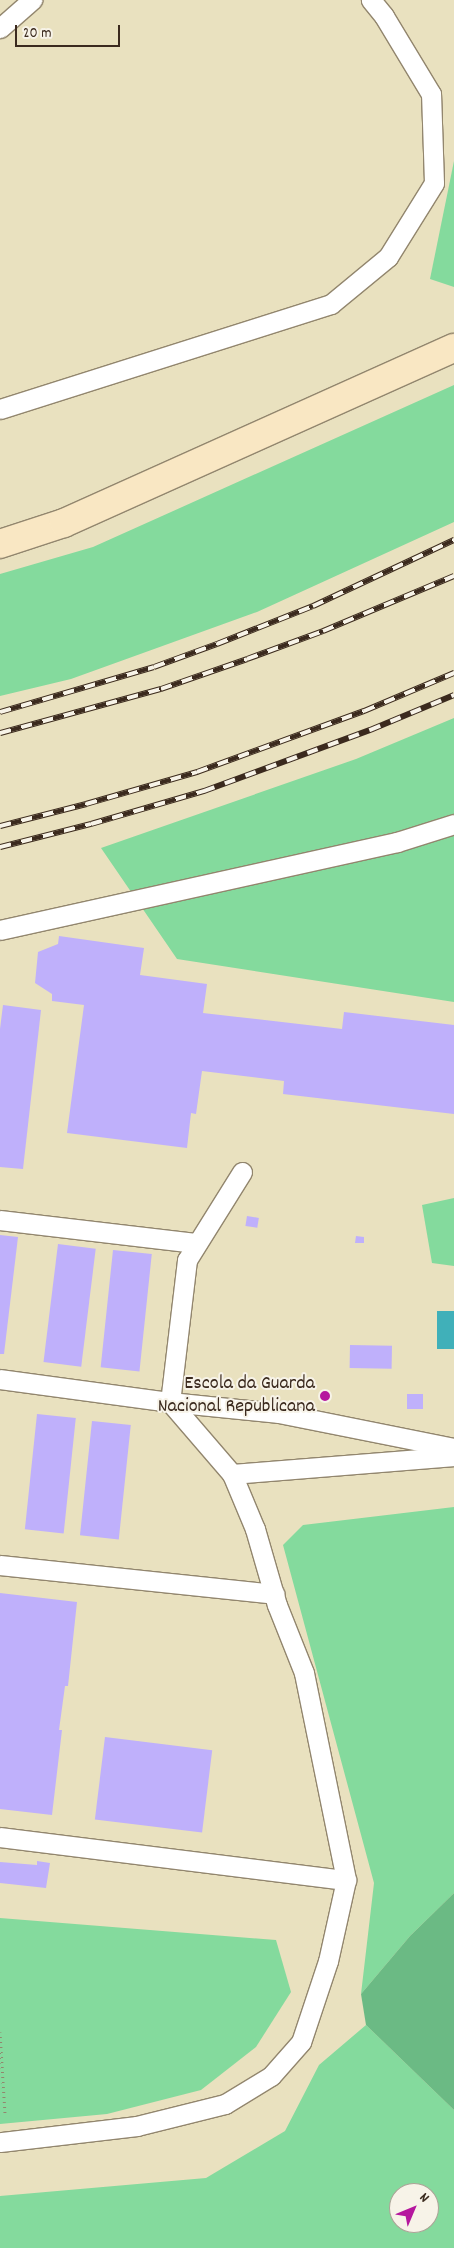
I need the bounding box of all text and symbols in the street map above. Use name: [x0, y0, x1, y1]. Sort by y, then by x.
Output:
scale bar: [18, 15, 122, 47]
text: 20 m: [23, 23, 51, 45]
place label: Escola da Guarda Nacional Republicana: [158, 1372, 315, 1419]
marker: Escola da Guarda Nacional Republicana: [319, 1390, 331, 1402]
north arrow: [389, 2183, 439, 2233]
text: N: [414, 2189, 433, 2208]

